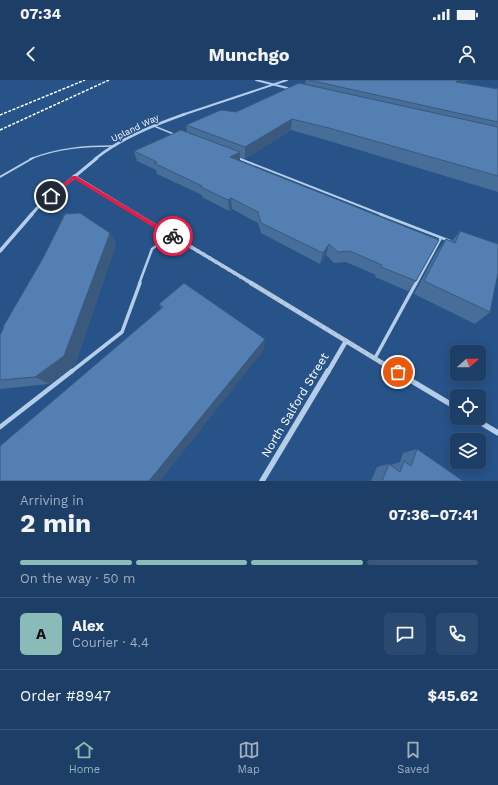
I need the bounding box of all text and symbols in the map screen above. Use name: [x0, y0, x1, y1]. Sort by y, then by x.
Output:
text: 07:34: [20, 5, 61, 23]
icon: back: [20, 43, 42, 65]
icon: person: [456, 43, 478, 65]
text: Munchgo: [209, 44, 289, 65]
street label: Upland Way: [110, 112, 161, 144]
pin: [34, 179, 68, 213]
icon: home: [40, 185, 62, 207]
courier: [153, 216, 193, 256]
icon: bike: [162, 225, 184, 247]
north arrow: [450, 345, 486, 381]
map controls: [450, 345, 486, 469]
street label: North Salford Street: [258, 350, 332, 460]
pin: [381, 355, 415, 389]
icon: bag: [387, 361, 409, 383]
button: locate: [450, 389, 486, 425]
button: layers: [450, 433, 486, 469]
text: Arriving in: [20, 493, 84, 508]
text: 07:36–07:41: [388, 506, 478, 524]
text: 2 min: [20, 508, 91, 538]
text: On the way · 50 m: [20, 571, 135, 586]
button: chat: [384, 613, 426, 655]
button: phone: [436, 613, 478, 655]
text: Alex: [72, 617, 104, 635]
text: A: [36, 625, 46, 643]
text: Courier · 4.4: [72, 635, 149, 650]
text: Order #8947: [20, 687, 111, 705]
text: $45.62: [428, 687, 478, 705]
tab: Home: [69, 739, 100, 776]
tab: Map: [238, 739, 260, 776]
tab: Saved: [397, 739, 429, 776]

